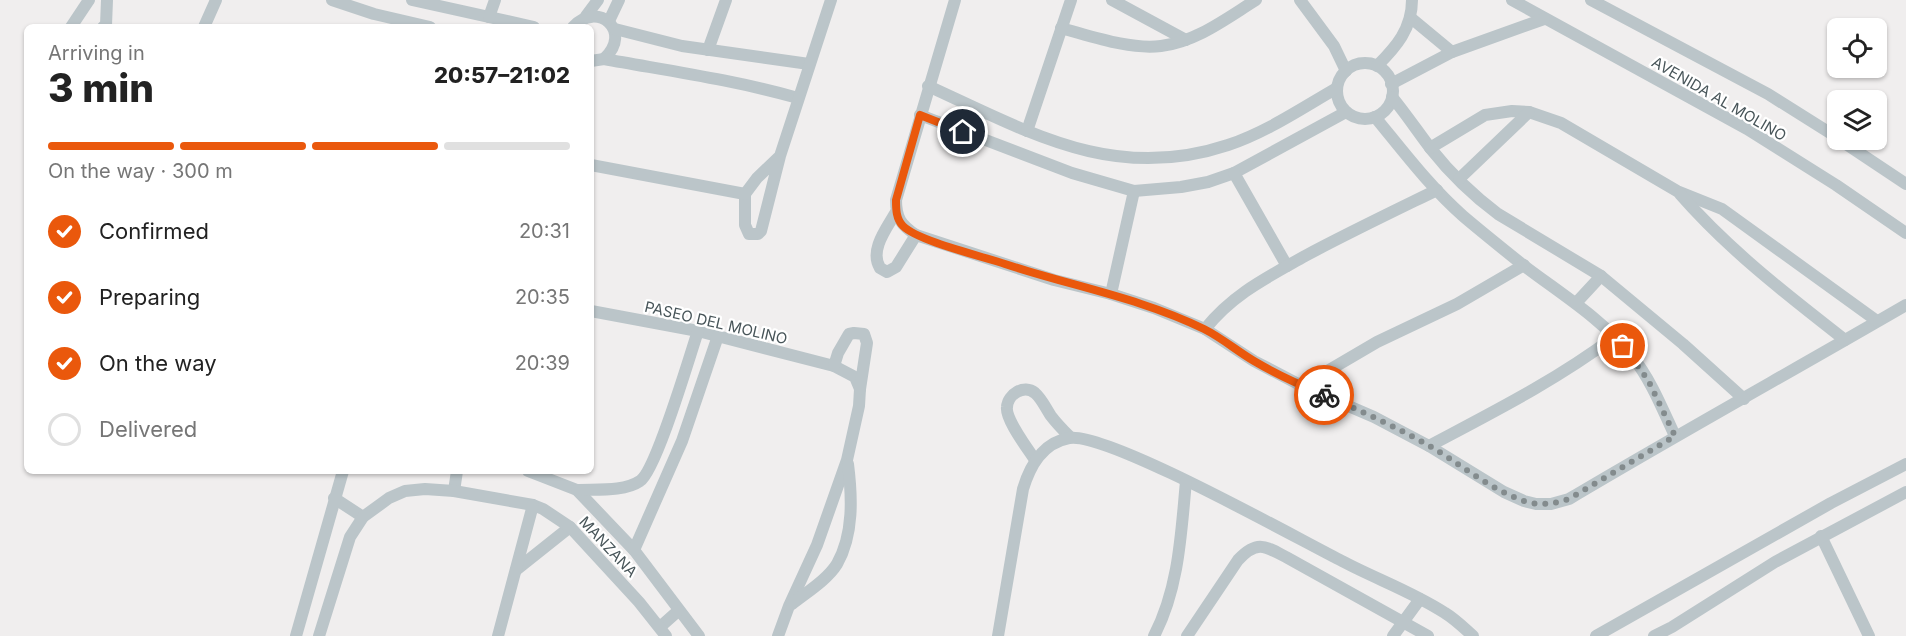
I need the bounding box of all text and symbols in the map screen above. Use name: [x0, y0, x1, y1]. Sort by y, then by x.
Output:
map controls: [1827, 18, 1887, 150]
button: locate: [1827, 18, 1887, 78]
text: Arriving in: [48, 41, 145, 65]
street label: AVENIDA AL MOLINO: [1649, 52, 1790, 145]
text: 20:57–21:02: [434, 62, 570, 88]
text: 3 min: [48, 64, 154, 111]
button: layers: [1827, 90, 1887, 150]
pin: [937, 106, 988, 157]
icon: home: [946, 115, 979, 148]
text: On the way · 300 m: [48, 159, 233, 183]
icon: check: [48, 215, 81, 248]
text: Confirmed: [99, 218, 209, 244]
text: 20:31: [519, 219, 570, 243]
icon: check: [48, 281, 81, 314]
text: Preparing: [99, 284, 200, 310]
text: 20:35: [515, 285, 570, 309]
street label: PASEO DEL MOLINO: [643, 297, 789, 348]
pin: [1597, 320, 1648, 371]
icon: bag: [1606, 329, 1639, 362]
icon: check: [48, 347, 81, 380]
text: On the way: [99, 350, 217, 376]
text: 20:39: [515, 351, 570, 375]
courier: [1294, 365, 1354, 425]
icon: bike: [1308, 379, 1341, 412]
text: Delivered: [99, 416, 197, 442]
street label: MANZANA: [575, 512, 641, 581]

